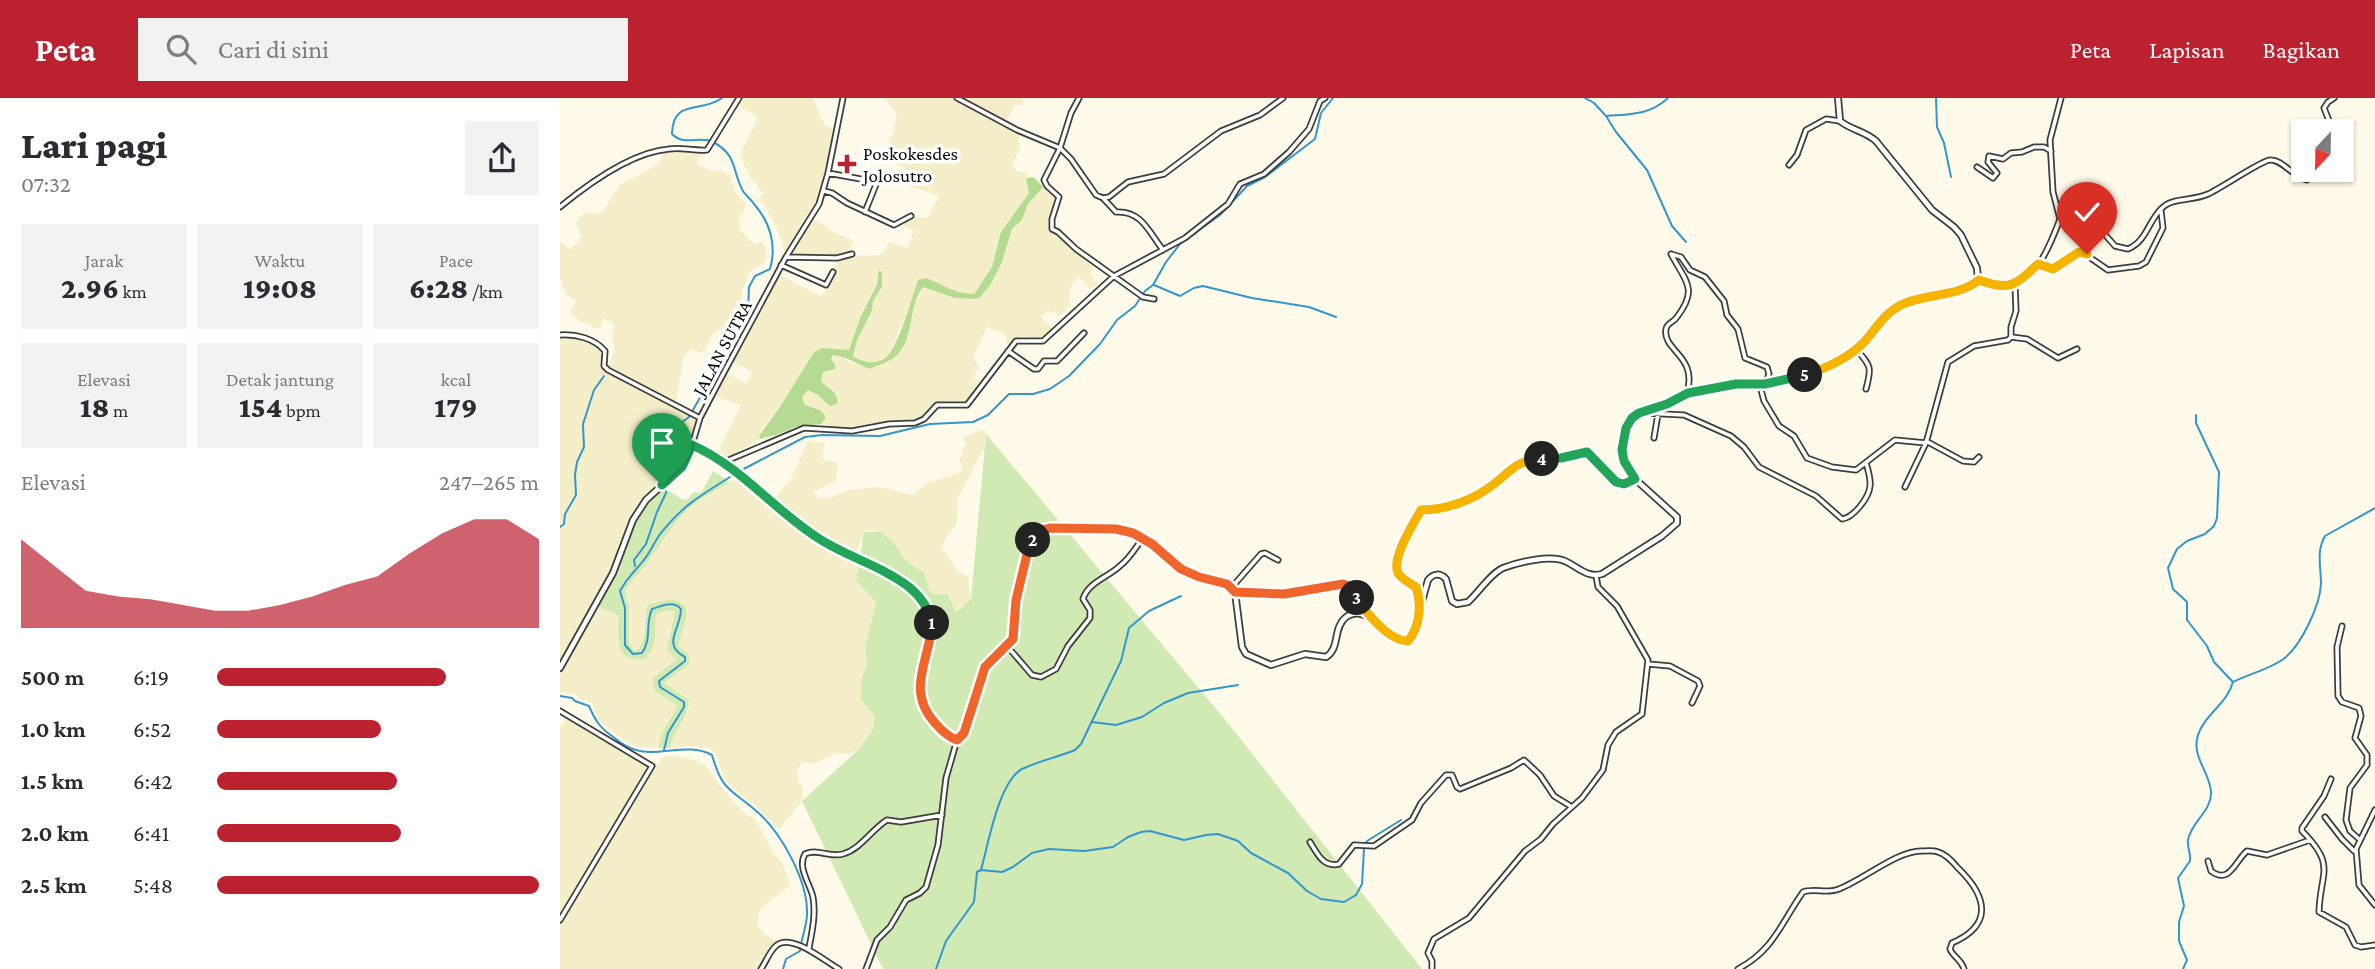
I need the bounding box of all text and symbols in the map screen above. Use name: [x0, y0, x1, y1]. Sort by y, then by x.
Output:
search box: [138, 18, 628, 81]
icon: search: [162, 30, 200, 68]
text: Peta: [35, 31, 96, 68]
text: Cari di sini: [218, 35, 329, 64]
text: Peta: [2070, 36, 2111, 63]
text: Lapisan: [2149, 36, 2225, 63]
text: Bagikan: [2263, 36, 2340, 63]
north arrow: [2291, 119, 2354, 182]
map controls: [2291, 119, 2354, 182]
button: share: [465, 121, 539, 195]
text: Lari pagi: [21, 124, 167, 166]
place label: Poskokesdes Jolosutro: [861, 143, 958, 186]
marker: Poskokesdes Jolosutro: [837, 154, 857, 174]
text: 07:32: [21, 171, 71, 197]
pin: [2057, 182, 2117, 254]
icon: check: [2068, 193, 2106, 231]
text: Jarak: [85, 250, 123, 271]
text: Waktu: [255, 250, 305, 271]
text: Pace: [439, 250, 473, 271]
text: 2.96: [61, 271, 119, 304]
text: 19:08: [243, 271, 317, 304]
text: 6:28: [409, 271, 468, 304]
text: km: [119, 281, 147, 302]
text: /km: [468, 281, 503, 302]
street label: JALAN SUTRA: [687, 296, 756, 401]
pin: 5: [1788, 358, 1822, 392]
text: 5: [1800, 364, 1809, 385]
text: Elevasi: [77, 369, 131, 390]
text: Detak jantung: [226, 369, 334, 390]
text: kcal: [441, 369, 471, 390]
text: 18: [80, 390, 109, 423]
text: 154: [239, 390, 282, 423]
text: 179: [434, 390, 478, 423]
text: m: [109, 400, 128, 421]
text: bpm: [282, 400, 321, 421]
pin: [632, 413, 692, 485]
icon: arrive: [643, 424, 681, 462]
pin: 4: [1524, 442, 1560, 476]
text: 4: [1536, 448, 1547, 469]
text: Elevasi: [21, 469, 86, 495]
text: 247–265 m: [439, 469, 539, 495]
pin: 2: [1016, 522, 1050, 558]
text: 2: [1028, 529, 1037, 550]
pin: 3: [1340, 580, 1374, 616]
text: 3: [1352, 587, 1361, 608]
pin: 1: [914, 606, 950, 640]
text: 1: [928, 612, 935, 633]
text: 500 m: [21, 664, 84, 690]
text: 6:19: [133, 664, 169, 690]
text: 1.0 km: [21, 716, 86, 742]
text: 6:52: [133, 716, 171, 742]
text: 1.5 km: [21, 768, 84, 794]
text: 6:42: [133, 768, 172, 794]
text: 2.0 km: [21, 820, 89, 846]
text: 6:41: [133, 820, 169, 846]
text: 2.5 km: [21, 872, 87, 898]
text: 5:48: [133, 872, 173, 898]

